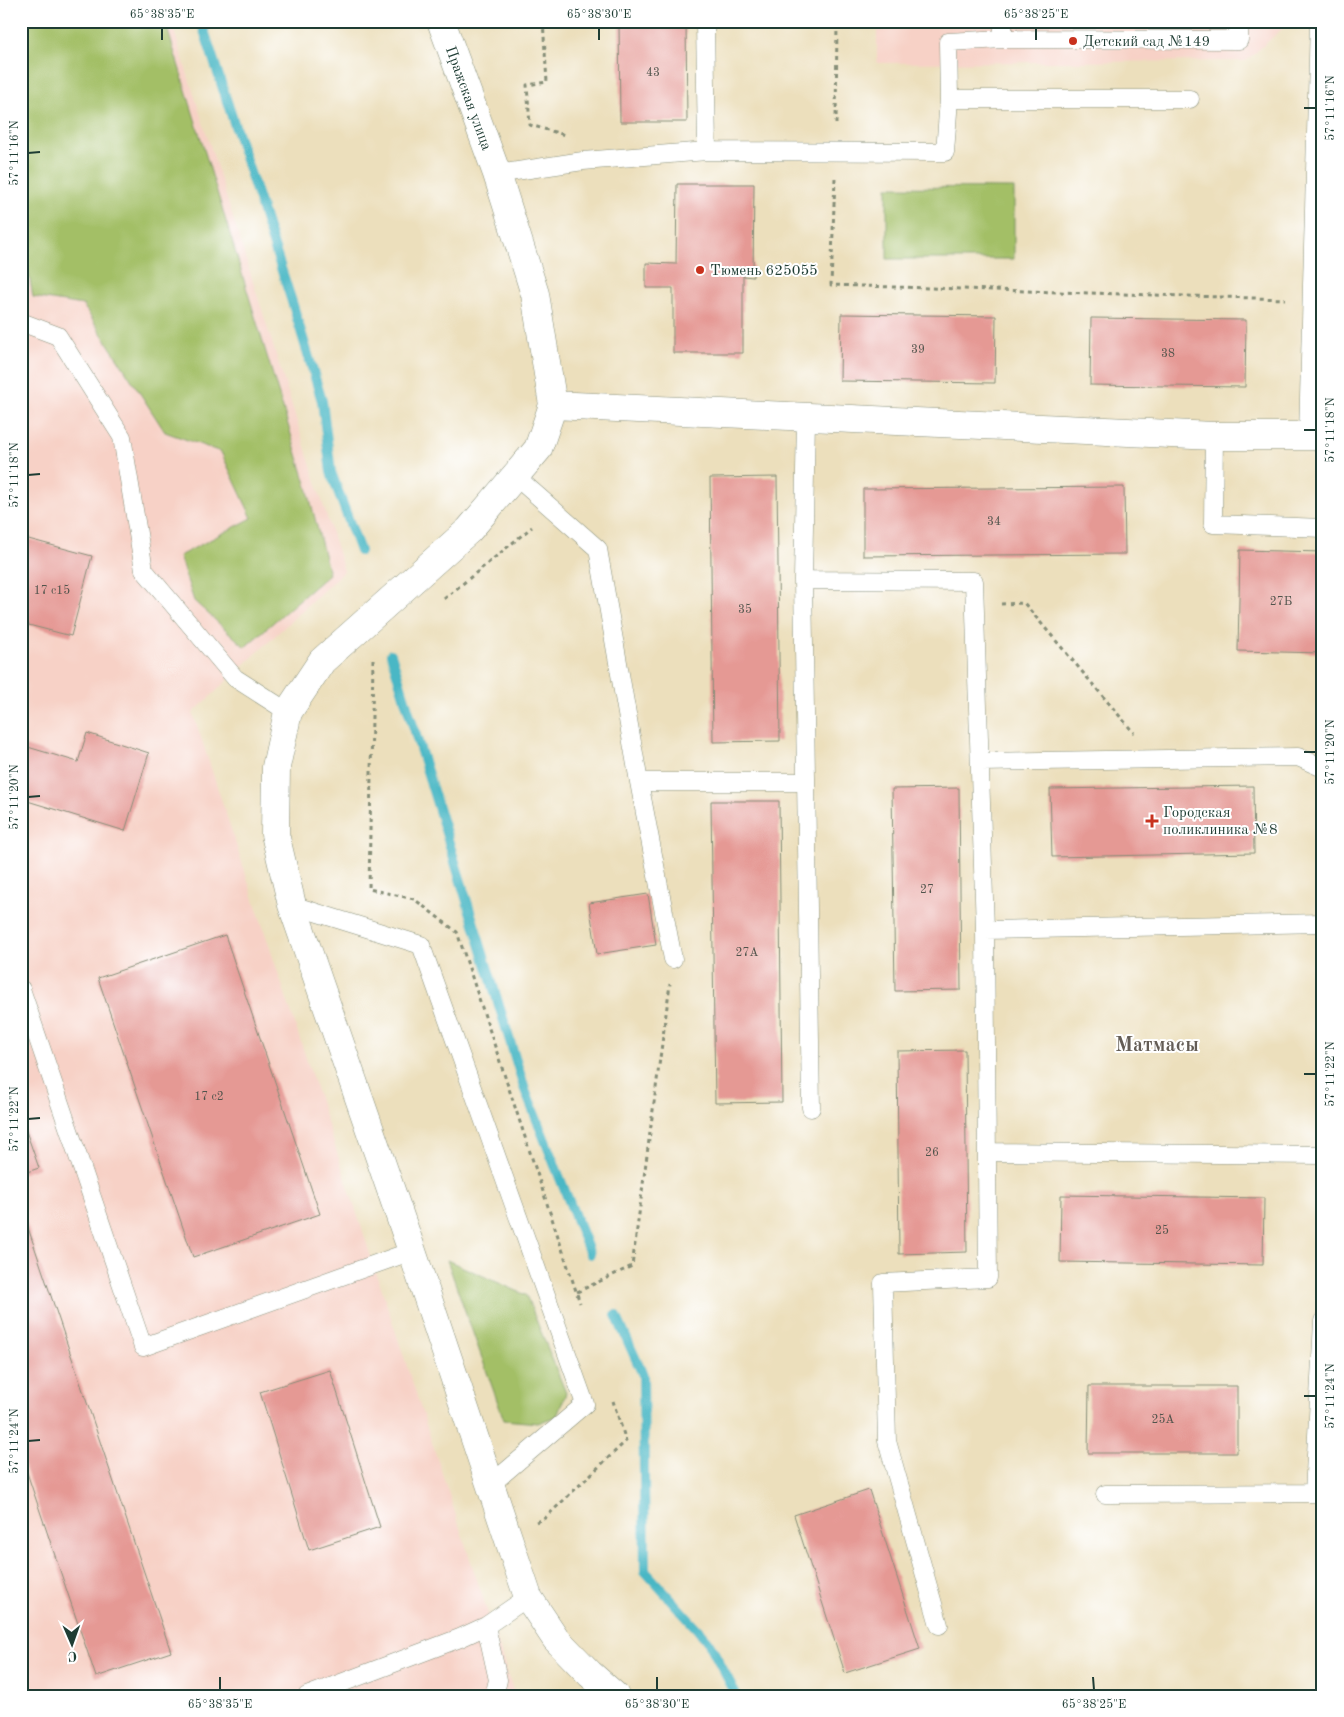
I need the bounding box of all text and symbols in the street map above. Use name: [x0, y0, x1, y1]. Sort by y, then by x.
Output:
text: 65°38'35"E: [130, 8, 194, 21]
text: 65°38'30"E: [567, 8, 631, 21]
text: 65°38'25"E: [1004, 8, 1068, 21]
marker: Детский сад №149: [1067, 35, 1079, 47]
place label: Детский сад №149: [1083, 35, 1210, 50]
street label: Пражская улица: [442, 44, 494, 153]
house number: 43: [646, 67, 660, 79]
text: 57°11'16"N: [1324, 75, 1337, 141]
text: 57°11'16"N: [8, 120, 21, 186]
marker: Тюмень 625055: [694, 264, 706, 276]
place label: Тюмень 625055: [710, 264, 818, 279]
house number: 39: [911, 344, 925, 356]
house number: 38: [1161, 348, 1175, 360]
text: 57°11'18"N: [1324, 397, 1337, 463]
text: 57°11'18"N: [8, 442, 21, 508]
house number: 34: [987, 516, 1001, 528]
house number: 17 с15: [34, 584, 70, 597]
house number: 27Б: [1270, 596, 1292, 608]
house number: 35: [738, 603, 752, 616]
text: 57°11'20"N: [1324, 719, 1337, 785]
text: 57°11'20"N: [8, 764, 21, 830]
place label: Городская поликлиника №8: [1163, 806, 1278, 838]
marker: Городская поликлиника №8: [1145, 814, 1159, 828]
house number: 27: [920, 884, 934, 896]
house number: 27А: [735, 947, 759, 959]
district label: Матмасы: [1115, 1036, 1199, 1056]
text: 57°11'22"N: [1324, 1041, 1337, 1107]
text: 57°11'22"N: [8, 1086, 21, 1152]
house number: 17 с2: [194, 1091, 224, 1103]
house number: 26: [925, 1147, 939, 1159]
house number: 25: [1155, 1224, 1169, 1237]
text: 57°11'24"N: [1324, 1363, 1337, 1429]
text: 57°11'24"N: [8, 1408, 21, 1474]
house number: 25А: [1151, 1413, 1175, 1426]
north arrow: [48, 1620, 98, 1670]
text: С: [68, 1649, 77, 1663]
text: 65°38'35"E: [188, 1698, 252, 1711]
text: 65°38'30"E: [625, 1698, 689, 1711]
text: 65°38'25"E: [1062, 1698, 1126, 1711]

